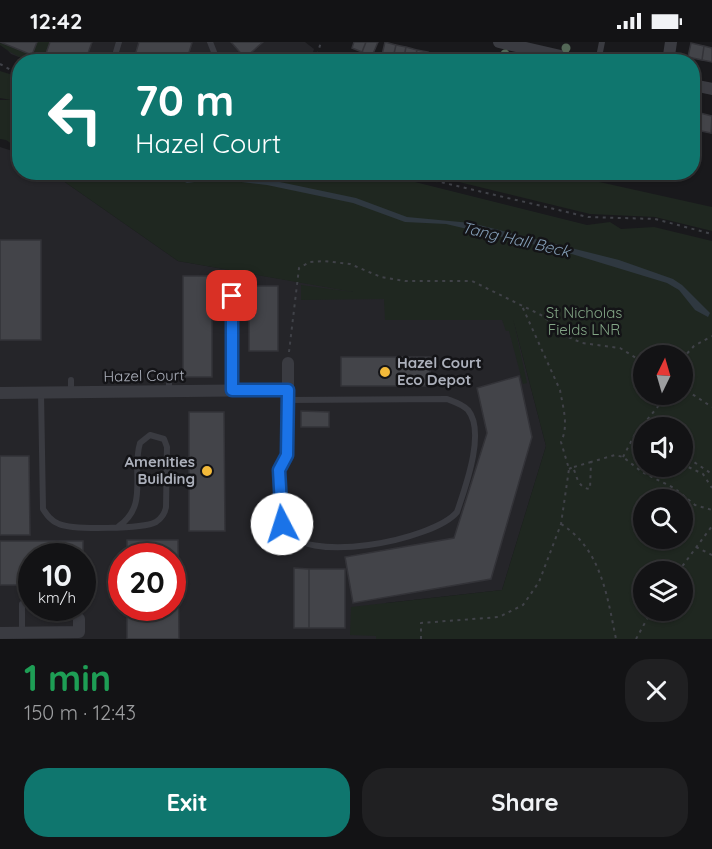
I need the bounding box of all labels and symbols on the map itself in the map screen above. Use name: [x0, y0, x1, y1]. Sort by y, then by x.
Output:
water label: Tang Hall Beck: [460, 217, 574, 262]
pin: [206, 270, 257, 321]
park label: St Nicholas Fields LNR: [546, 303, 622, 339]
north arrow: [633, 345, 693, 405]
place label: Hazel Court Eco Depot: [397, 353, 482, 389]
street label: Hazel Court: [103, 365, 185, 386]
marker: Hazel Court Eco Depot: [378, 365, 392, 379]
place label: Amenities Building: [124, 452, 195, 488]
marker: Amenities Building: [200, 464, 214, 478]
position arrow: [250, 492, 314, 556]
speed limit sign: 20: [108, 543, 186, 621]

